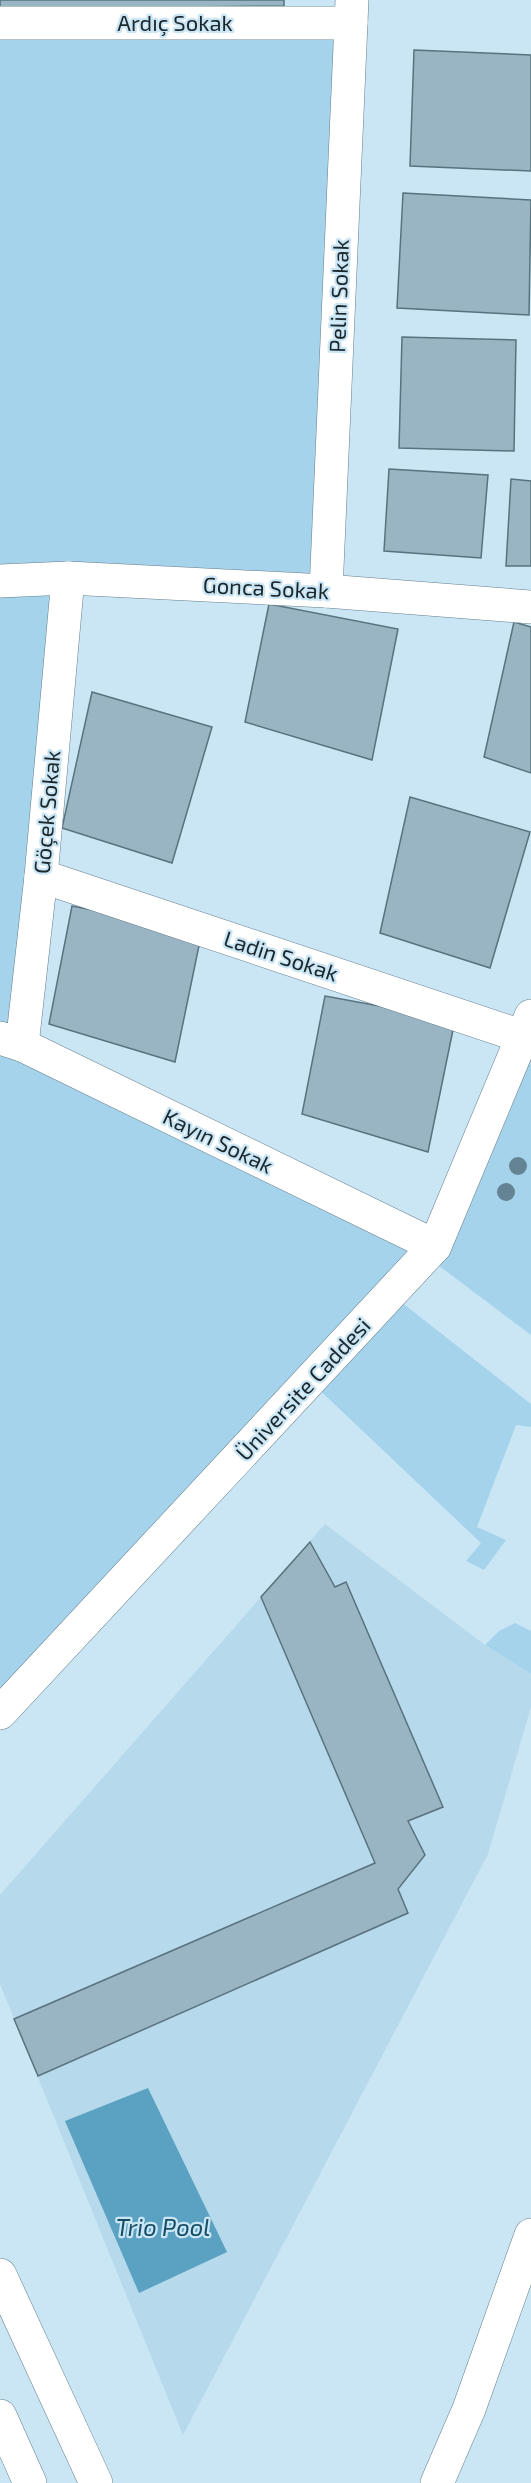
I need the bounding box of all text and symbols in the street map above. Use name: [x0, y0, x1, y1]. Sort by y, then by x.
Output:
street label: Ardıç Sokak: [117, 9, 233, 37]
street label: Pelin Sokak: [323, 239, 353, 353]
street label: Gonca Sokak: [202, 571, 330, 603]
street label: Göçek Sokak: [28, 749, 66, 875]
street label: Ladin Sokak: [221, 924, 342, 986]
street label: Kayın Sokak: [159, 1102, 278, 1178]
street label: Üniversite Caddesi: [230, 1312, 375, 1465]
water label: Trio Pool: [116, 2212, 210, 2241]

